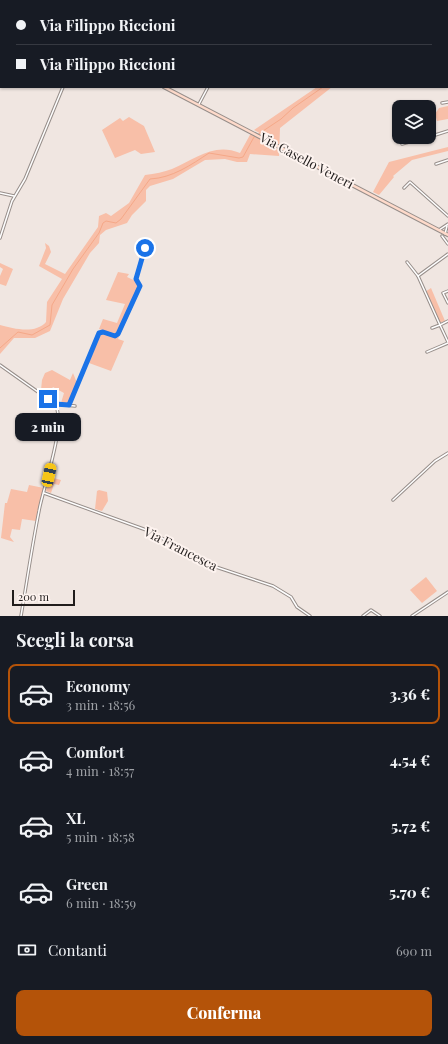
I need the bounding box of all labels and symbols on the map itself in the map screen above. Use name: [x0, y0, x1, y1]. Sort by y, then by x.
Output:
street label: Via Casello Veneri: [256, 128, 357, 192]
route start: [136, 239, 154, 257]
route end: [39, 390, 57, 408]
callout: 2 min: [15, 413, 81, 441]
car: [41, 462, 57, 488]
street label: Via Francesca: [141, 522, 221, 574]
scale bar: [12, 588, 75, 607]

